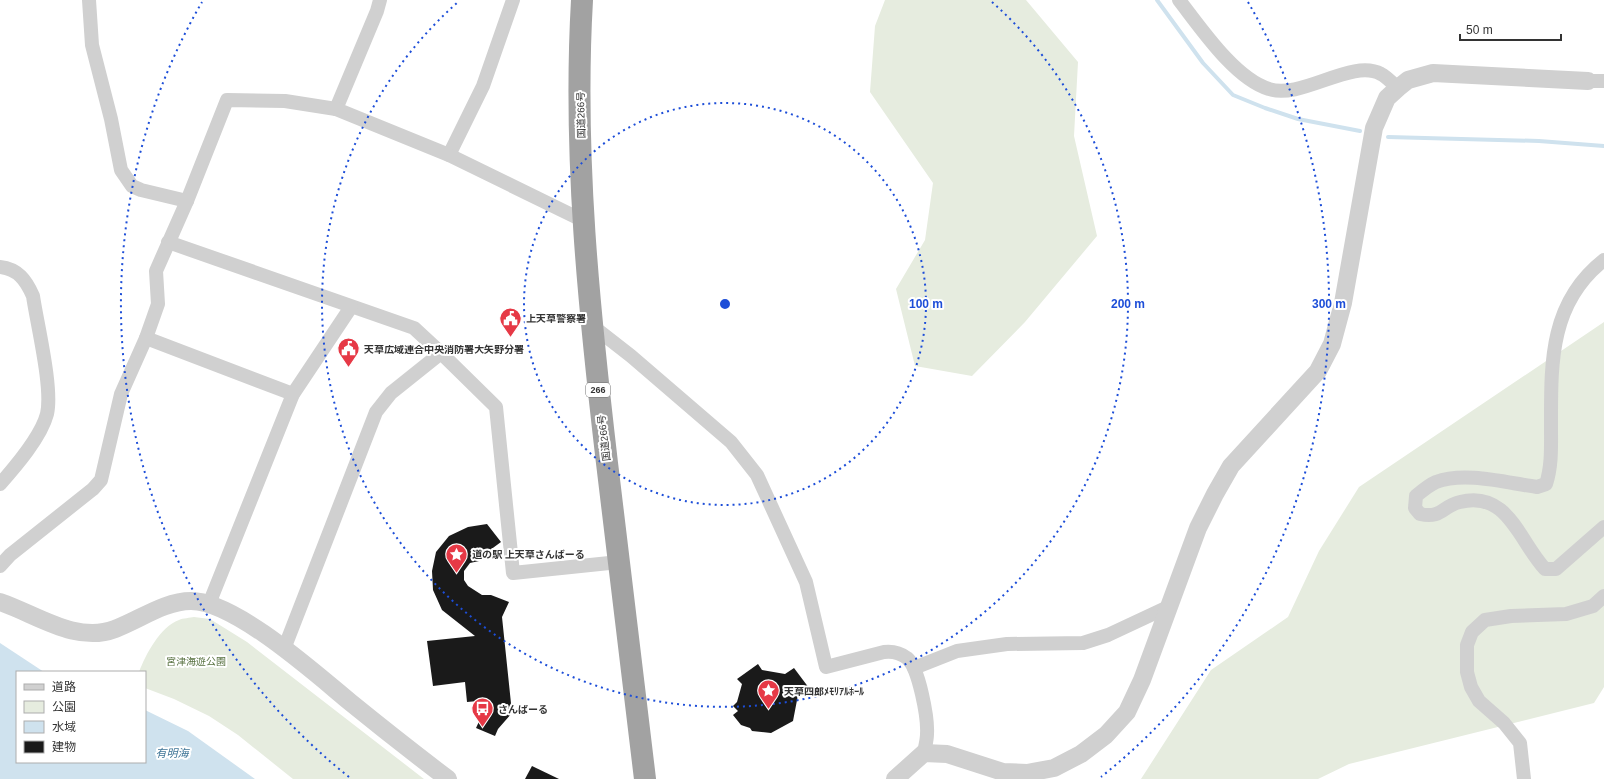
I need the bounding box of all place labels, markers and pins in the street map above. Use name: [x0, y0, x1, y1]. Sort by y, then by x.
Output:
centre of rings: [718, 297, 732, 311]
public building icon: 上天草警察署: [497, 305, 523, 338]
place label: 上天草警察署: [526, 313, 586, 324]
public building icon: 天草広域連合中央消防署大矢野分署: [335, 336, 361, 369]
place label: 天草広域連合中央消防署大矢野分署: [364, 344, 524, 355]
place icon: 道の駅 上天草さんばーる: [444, 541, 470, 574]
place label: 道の駅 上天草さんばーる: [472, 549, 585, 560]
place icon: 天草四郎ﾒﾓﾘｱﾙﾎｰﾙ: [755, 678, 781, 711]
place label: 天草四郎ﾒﾓﾘｱﾙﾎｰﾙ: [784, 686, 864, 697]
bus stop icon: さんぱーる: [470, 696, 496, 729]
place label: さんぱーる: [498, 704, 548, 715]

